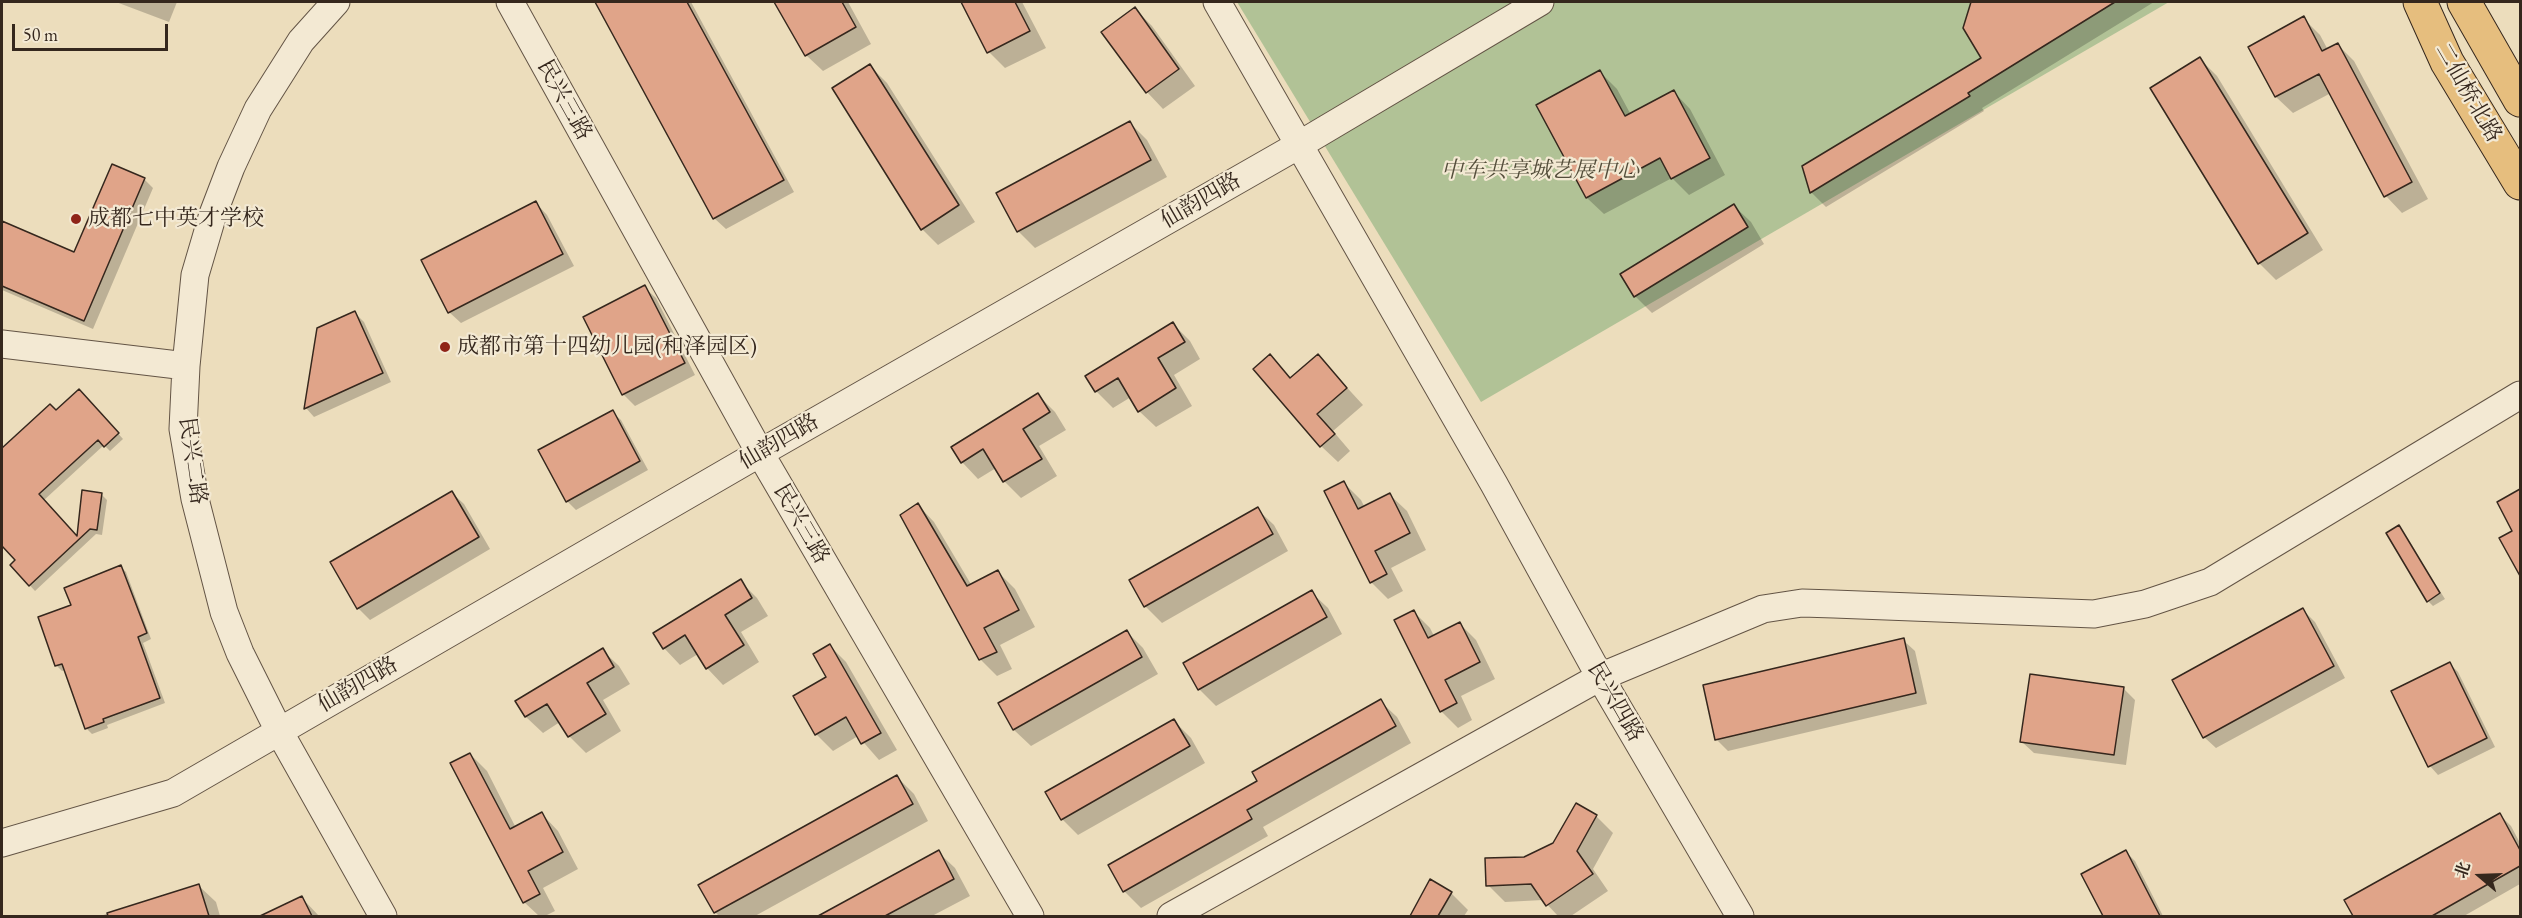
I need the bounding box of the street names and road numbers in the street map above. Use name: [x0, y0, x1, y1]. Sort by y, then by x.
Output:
street label: 二仙桥北路: [2429, 39, 2507, 147]
street label: 民兴三路: [531, 55, 597, 145]
street label: 仙韵四路: [1156, 168, 1246, 234]
street label: 仙韵四路: [734, 409, 824, 475]
street label: 民兴二路: [173, 416, 211, 506]
street label: 民兴三路: [768, 479, 834, 569]
street label: 仙韵四路: [313, 652, 403, 718]
street label: 民兴四路: [1582, 657, 1648, 747]

